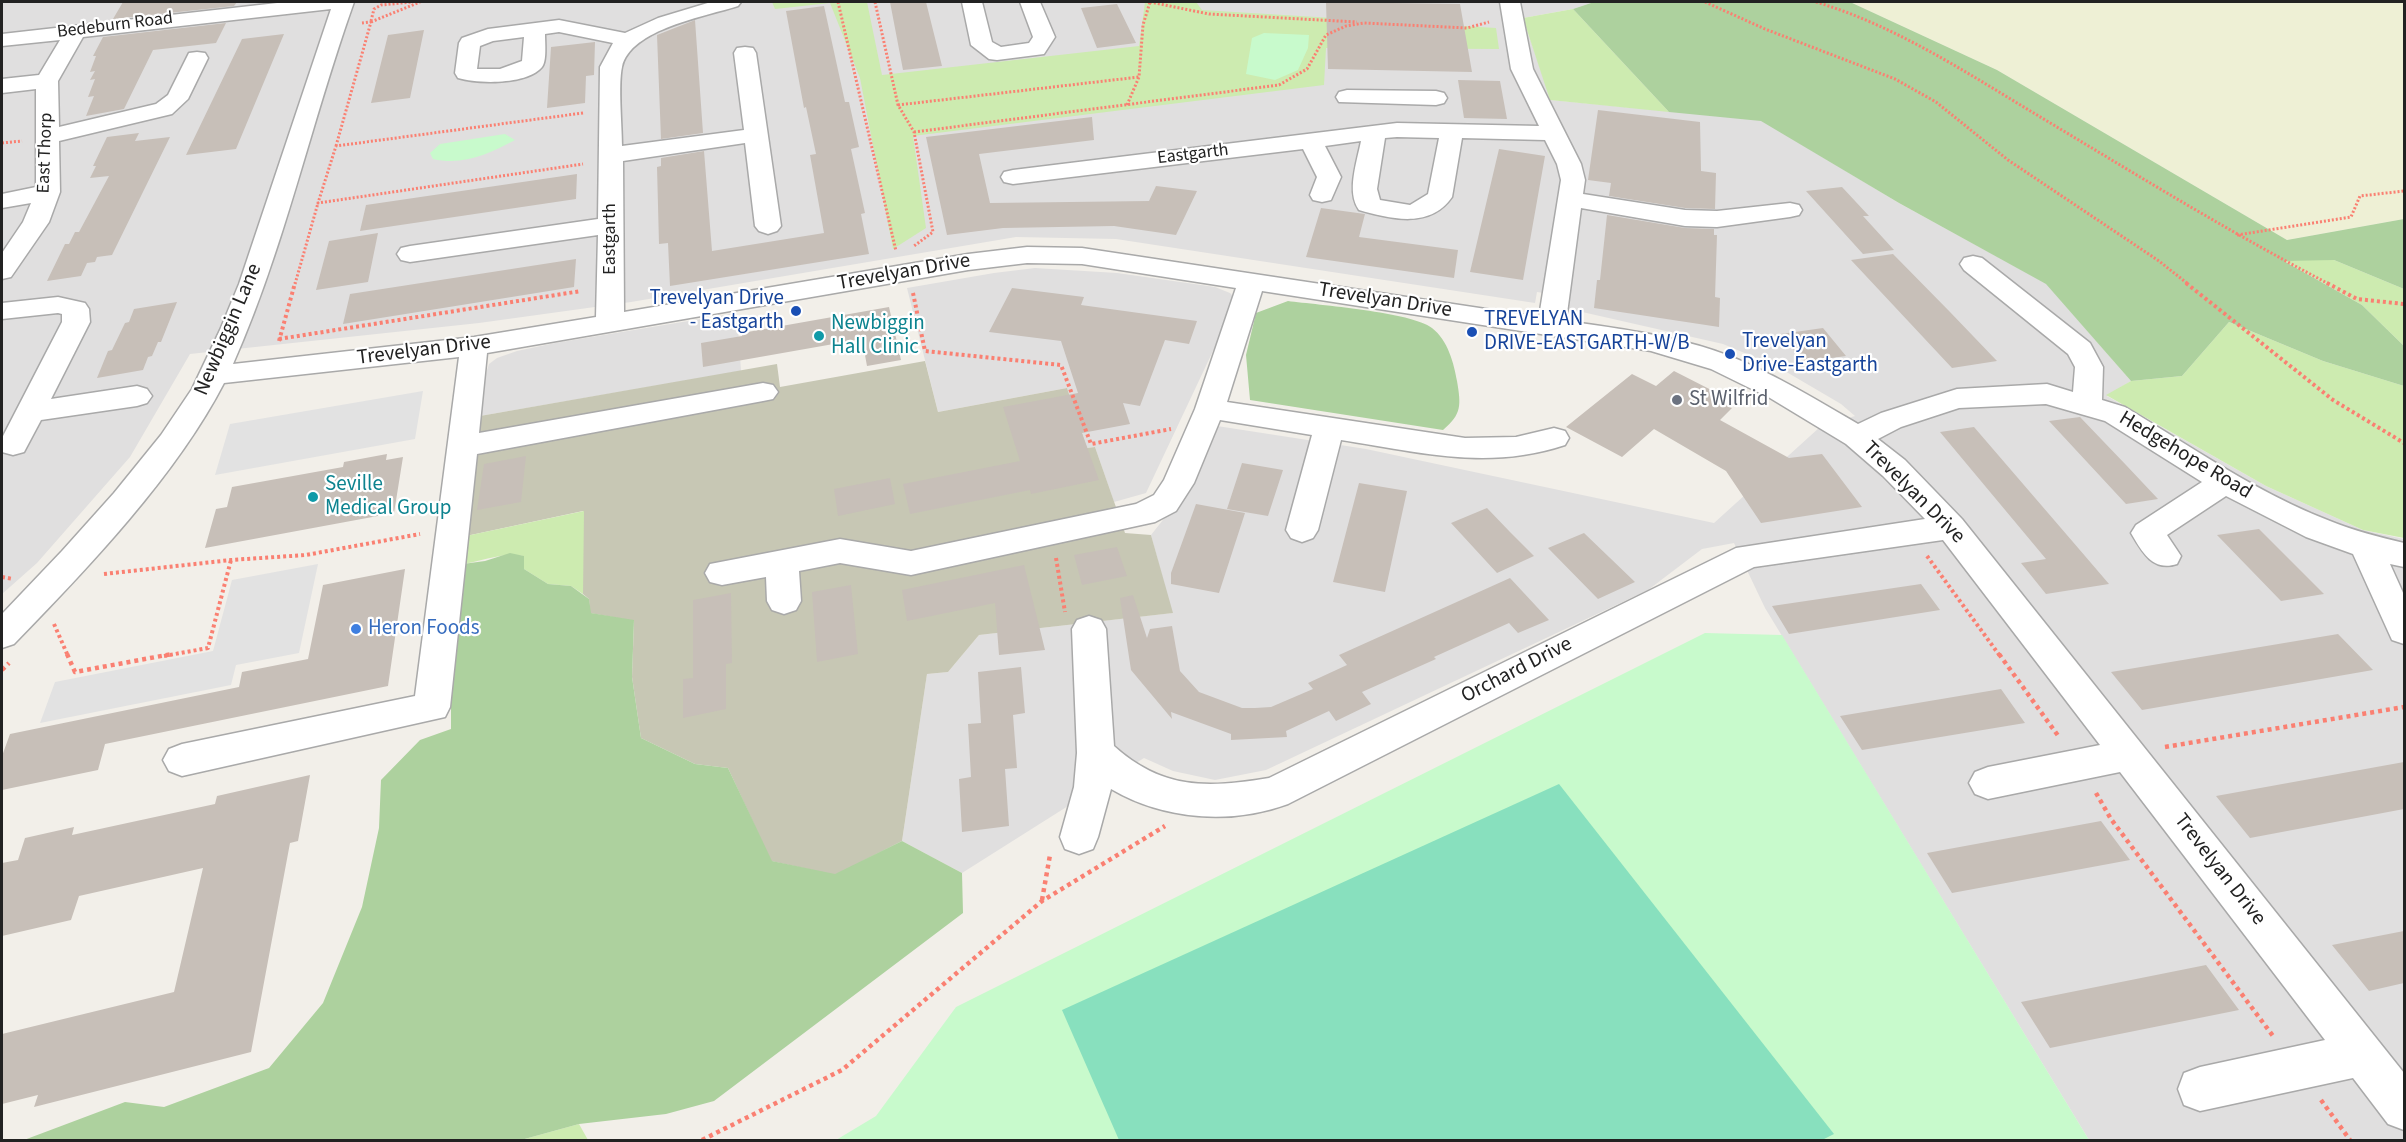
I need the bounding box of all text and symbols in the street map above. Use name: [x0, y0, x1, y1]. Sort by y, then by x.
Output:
street label: Bedeburn Road: [56, 8, 174, 44]
street label: East Thorp: [34, 112, 58, 194]
street label: Eastgarth: [1156, 140, 1230, 170]
street label: Eastgarth: [600, 203, 622, 275]
street label: Trevelyan Drive: [836, 249, 972, 297]
street label: Newbiggin Lane: [190, 260, 268, 400]
street label: Trevelyan Drive: [1317, 278, 1453, 324]
place label: Trevelyan Drive - Eastgarth: [649, 286, 784, 336]
marker: Trevelyan Drive - Eastgarth: [789, 304, 803, 318]
place label: TREVELYAN DRIVE-EASTGARTH-W/B: [1484, 307, 1690, 357]
place label: Newbiggin Hall Clinic: [831, 311, 925, 361]
marker: TREVELYAN DRIVE-EASTGARTH-W/B: [1465, 325, 1479, 339]
marker: Newbiggin Hall Clinic: [812, 329, 826, 343]
place label: Trevelyan Drive-Eastgarth: [1742, 329, 1878, 379]
street label: Trevelyan Drive: [356, 330, 492, 372]
marker: Trevelyan Drive-Eastgarth: [1723, 347, 1737, 361]
place label: St Wilfrid: [1689, 387, 1768, 413]
marker: St Wilfrid: [1670, 393, 1684, 407]
street label: Hedgehope Road: [2114, 406, 2256, 506]
street label: Trevelyan Drive: [1857, 437, 1969, 549]
place label: Seville Medical Group: [325, 472, 452, 522]
marker: Seville Medical Group: [306, 490, 320, 504]
place label: Heron Foods: [368, 616, 480, 642]
marker: Heron Foods: [349, 622, 363, 636]
street label: Orchard Drive: [1457, 632, 1577, 710]
street label: Trevelyan Drive: [2168, 809, 2270, 931]

